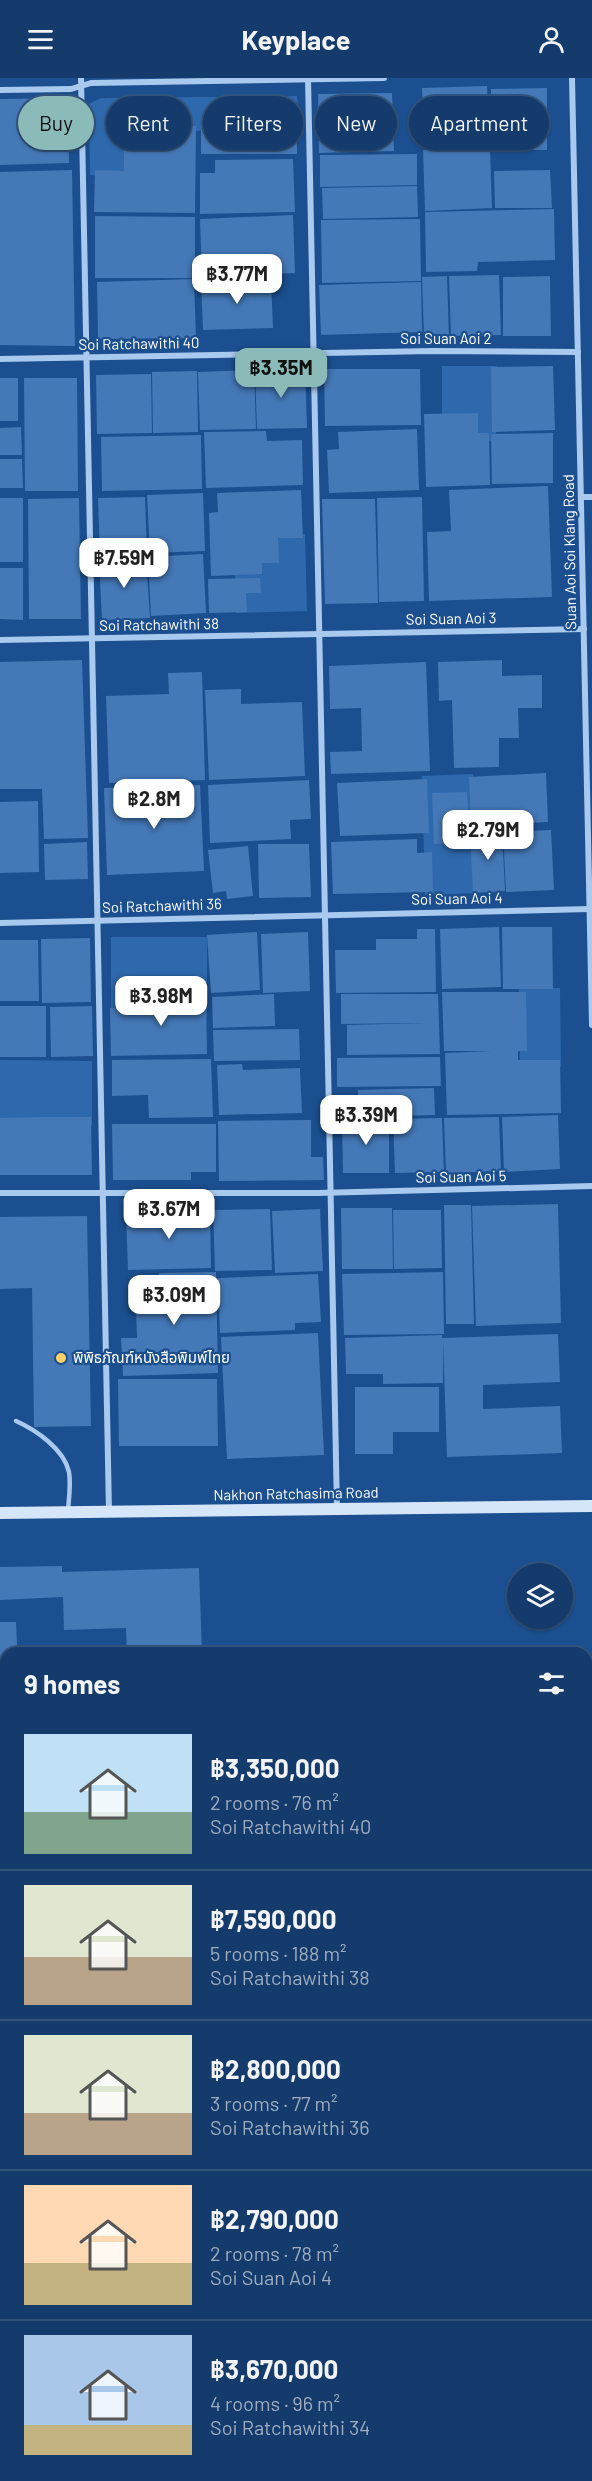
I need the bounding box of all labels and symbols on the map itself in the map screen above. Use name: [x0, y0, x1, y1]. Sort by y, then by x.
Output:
pin: ฿3.77M: [188, 254, 286, 305]
street label: Soi Suan Aoi 2: [400, 329, 492, 347]
street label: Soi Ratchawithi 40: [78, 333, 200, 353]
pin: ฿3.35M: [232, 348, 330, 399]
street label: Suan Aoi Soi Klang Road: [559, 474, 579, 630]
pin: ฿7.59M: [75, 538, 173, 589]
street label: Soi Suan Aoi 3: [405, 608, 497, 628]
street label: Soi Ratchawithi 38: [99, 614, 219, 634]
pin: ฿2.8M: [112, 779, 196, 830]
pin: ฿2.79M: [439, 810, 537, 861]
street label: Soi Suan Aoi 4: [411, 888, 503, 908]
street label: Soi Ratchawithi 36: [102, 894, 222, 916]
pin: ฿3.98M: [112, 976, 210, 1027]
pin: ฿3.39M: [317, 1095, 415, 1146]
street label: Soi Suan Aoi 5: [415, 1166, 507, 1186]
pin: ฿3.67M: [120, 1189, 218, 1240]
pin: ฿3.09M: [125, 1275, 223, 1326]
place label: พิพิธภัณฑ์หนังสือพิมพ์ไทย: [73, 1348, 230, 1366]
marker: พิพิธภัณฑ์หนังสือพิมพ์ไทย: [54, 1351, 68, 1365]
street label: Nakhon Ratchasima Road: [213, 1483, 379, 1503]

